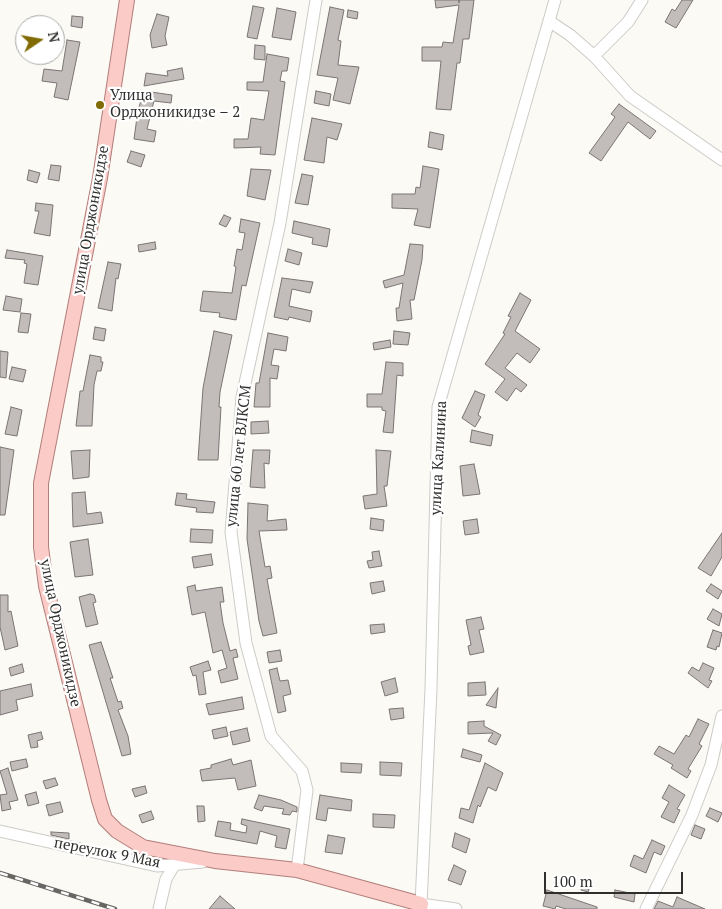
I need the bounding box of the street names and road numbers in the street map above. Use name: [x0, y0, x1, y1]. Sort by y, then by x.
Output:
street label: улица Орджоникидзе: [69, 144, 113, 296]
street label: улица 60 лет ВЛКСМ: [223, 384, 255, 528]
street label: улица Калинина: [427, 400, 451, 516]
street label: улица Орджоникидзе: [36, 557, 84, 709]
street label: переулок 9 Мая: [52, 834, 162, 872]

